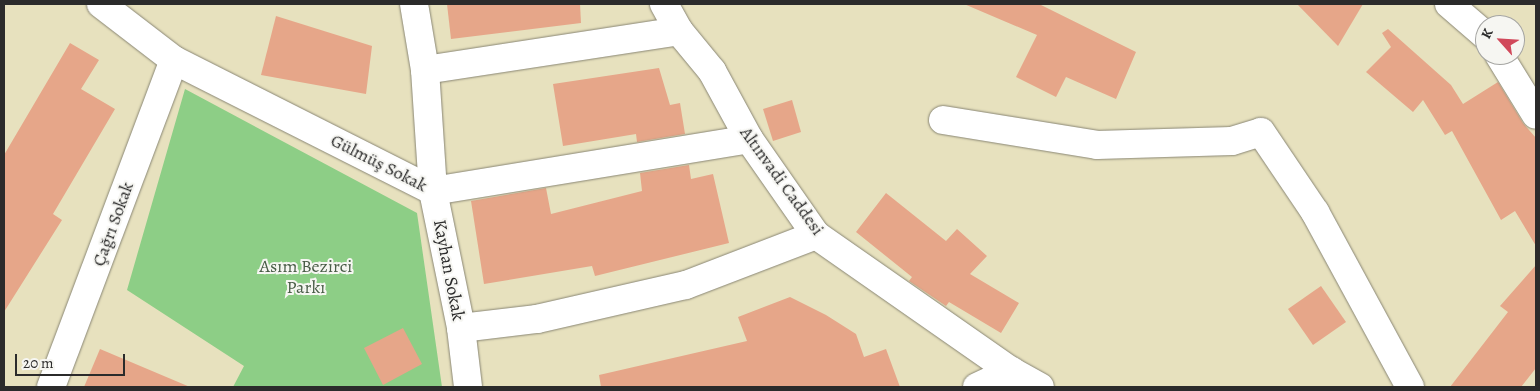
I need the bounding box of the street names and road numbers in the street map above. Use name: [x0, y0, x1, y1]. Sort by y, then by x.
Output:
street label: Altınvadi Caddesi: [735, 123, 829, 239]
street label: Gülmüş Sokak: [327, 129, 431, 197]
street label: Çağrı Sokak: [88, 179, 138, 269]
street label: Kayhan Sokak: [429, 218, 469, 322]

